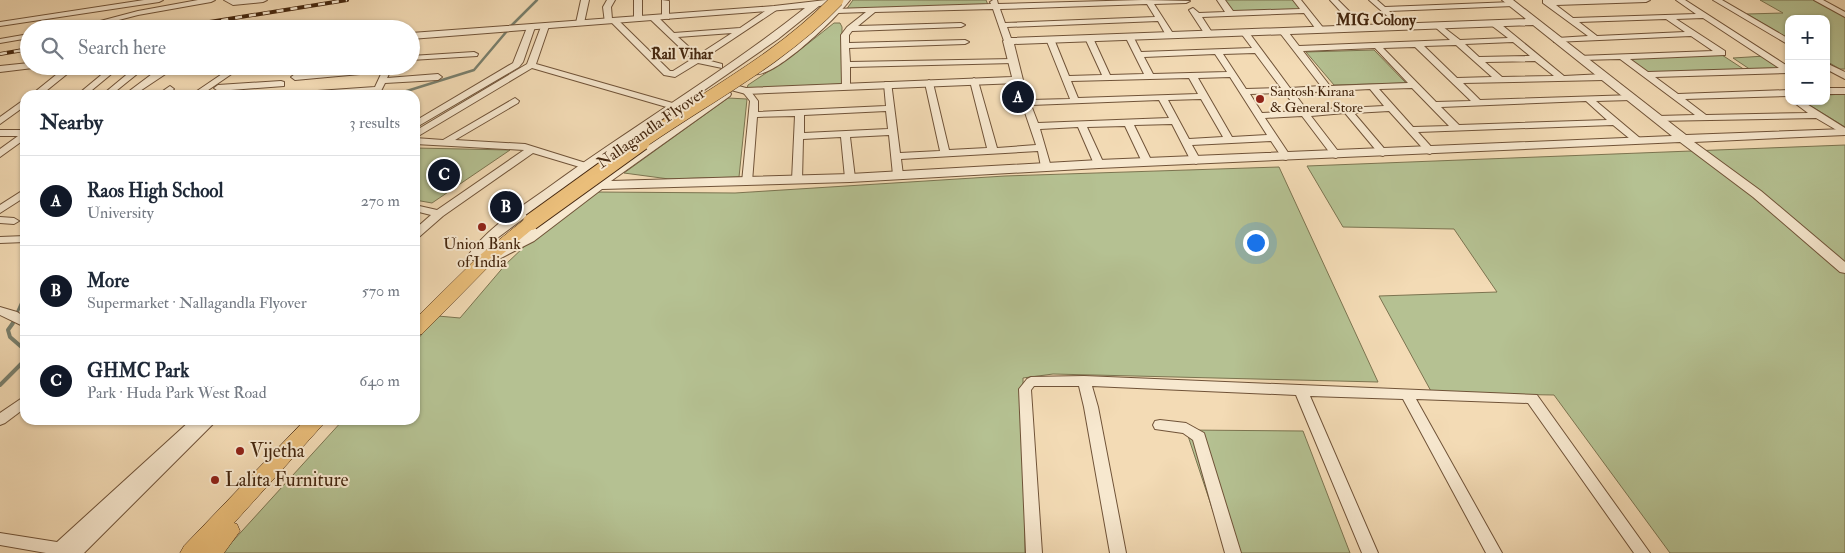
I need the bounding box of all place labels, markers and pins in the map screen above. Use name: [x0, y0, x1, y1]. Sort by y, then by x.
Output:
pin: A: [1002, 78, 1034, 116]
place label: Santosh Kirana & General Store: [1270, 83, 1363, 116]
marker: Santosh Kirana & General Store: [1254, 93, 1266, 105]
pin: C: [428, 156, 460, 194]
pin: B: [490, 188, 522, 226]
marker: Union Bank of India: [476, 221, 488, 233]
place label: Union Bank of India: [443, 234, 521, 272]
place label: Vijetha: [250, 439, 305, 463]
marker: Vijetha: [234, 445, 246, 457]
place label: Lalita Furniture: [225, 468, 348, 492]
marker: Lalita Furniture: [209, 474, 221, 486]

